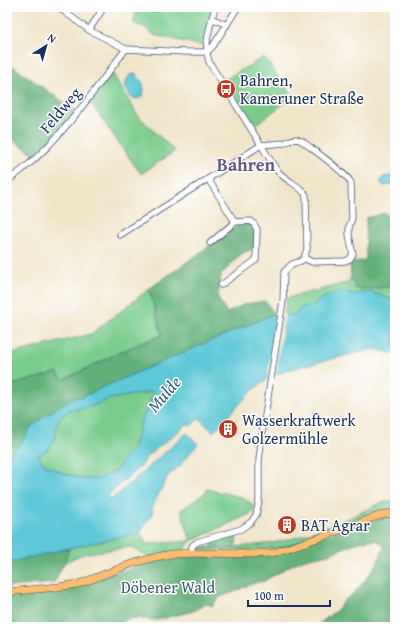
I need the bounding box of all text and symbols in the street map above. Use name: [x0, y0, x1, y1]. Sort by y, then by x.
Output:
north arrow: [26, 26, 66, 66]
text: N: [44, 29, 60, 47]
place label: Bahren, Kameruner Straße: [240, 68, 364, 110]
bus stop icon: Bahren, Kameruner Straße: [215, 78, 237, 100]
street label: Feldweg: [33, 81, 87, 138]
district label: Bahren: [217, 151, 276, 178]
water label: Mulde: [141, 370, 187, 417]
place label: Wasserkraftwerk Golzermühle: [242, 408, 356, 450]
building icon: Wasserkraftwerk Golzermühle: [217, 418, 239, 440]
place label: BAT Agrar: [301, 513, 370, 537]
building icon: BAT Agrar: [276, 514, 298, 536]
park label: Döbener Wald: [121, 575, 215, 599]
scale bar: [248, 582, 330, 608]
text: 100 m: [254, 587, 284, 604]

